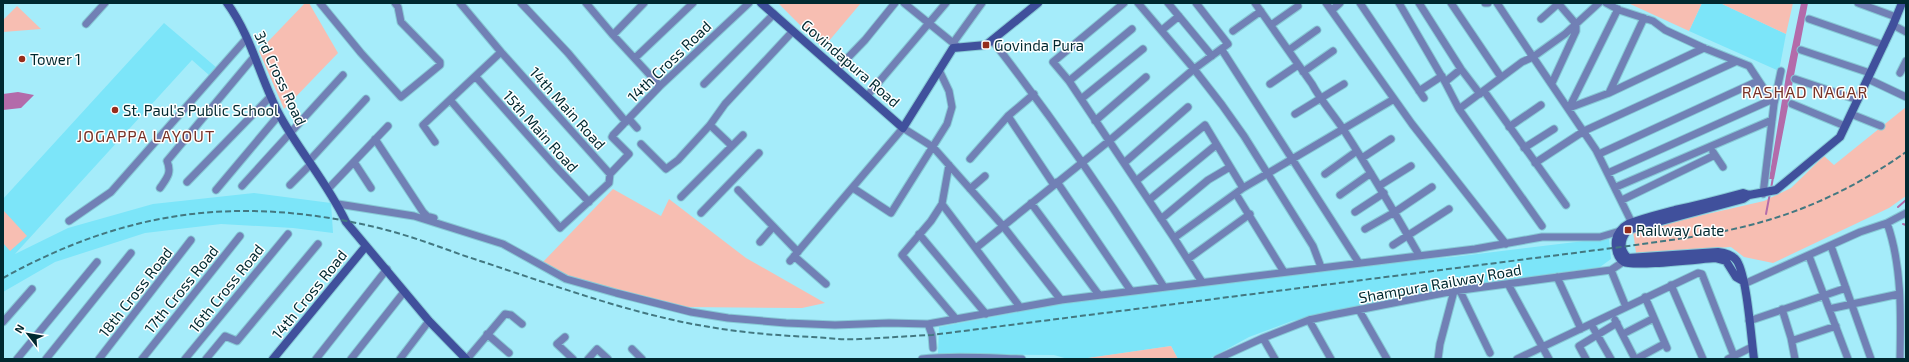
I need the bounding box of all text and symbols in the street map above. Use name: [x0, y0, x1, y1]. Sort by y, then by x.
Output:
street label: Govindapura Road: [798, 15, 904, 111]
street label: 14th Cross Road: [624, 17, 714, 105]
street label: 3rd Cross Road: [251, 28, 311, 128]
place label: Govinda Pura: [994, 36, 1084, 54]
marker: Govinda Pura: [981, 40, 991, 50]
place label: Tower 1: [30, 50, 81, 68]
marker: Tower 1: [17, 54, 27, 64]
street label: 14th Main Road: [526, 63, 610, 153]
district label: RASHAD NAGAR: [1742, 82, 1868, 101]
street label: 15th Main Road: [500, 87, 582, 175]
place label: St. Paul's Public School: [123, 101, 279, 119]
marker: St. Paul's Public School: [110, 105, 120, 115]
district label: JOGAPPA LAYOUT: [77, 126, 215, 145]
place label: Railway Gate: [1636, 221, 1724, 239]
marker: Railway Gate: [1623, 225, 1633, 235]
street label: 16th Cross Road: [185, 240, 267, 336]
street label: 17th Cross Road: [140, 242, 222, 336]
street label: 18th Cross Road: [94, 244, 176, 340]
street label: 14th Cross Road: [268, 246, 350, 342]
street label: Shampura Railway Road: [1357, 260, 1523, 306]
north arrow: [8, 314, 48, 354]
text: N: [11, 322, 27, 335]

